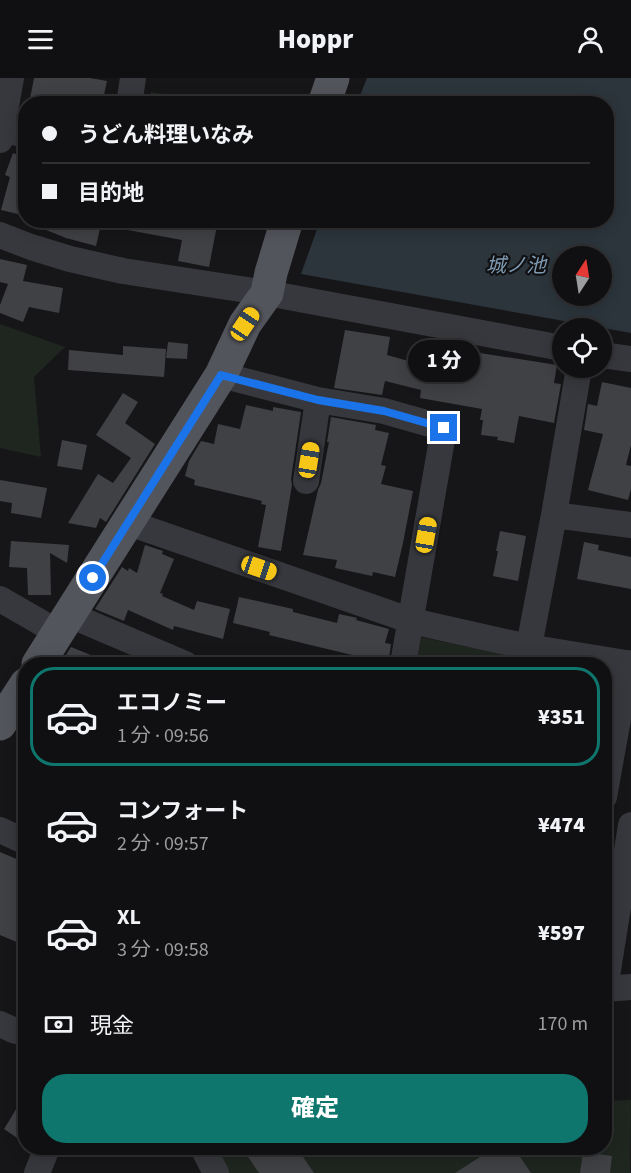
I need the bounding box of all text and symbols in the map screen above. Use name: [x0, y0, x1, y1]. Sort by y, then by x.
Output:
text: Hoppr: [278, 20, 353, 59]
icon: menu: [24, 23, 57, 56]
icon: person: [574, 23, 607, 56]
text: うどん料理いなみ: [78, 119, 254, 151]
text: 目的地: [78, 177, 144, 209]
north arrow: [552, 246, 612, 306]
map controls: [552, 246, 612, 378]
water label: 城ノ池: [486, 252, 548, 280]
car: [227, 304, 263, 344]
button: locate: [552, 318, 612, 378]
callout: 1 分: [408, 341, 480, 383]
text: 1 分: [427, 347, 461, 375]
route end: [430, 414, 457, 441]
car: [297, 441, 321, 479]
car: [414, 516, 438, 554]
car: [239, 554, 279, 582]
route start: [79, 564, 106, 591]
text: エコノミー: [117, 687, 227, 719]
icon: car: [45, 690, 99, 744]
text: ¥351: [538, 701, 585, 733]
text: 1 分 · 09:56: [117, 722, 209, 750]
text: コンフォート: [117, 795, 248, 827]
icon: car: [45, 798, 99, 852]
text: ¥474: [538, 809, 585, 841]
text: 2 分 · 09:57: [117, 830, 209, 858]
text: XL: [117, 901, 141, 933]
icon: car: [45, 906, 99, 960]
text: ¥597: [538, 917, 585, 949]
text: 3 分 · 09:58: [117, 936, 209, 964]
icon: cash: [42, 1008, 75, 1041]
text: 現金: [90, 1010, 134, 1042]
text: 170 m: [538, 1010, 588, 1038]
button: 確定: [42, 1074, 588, 1143]

